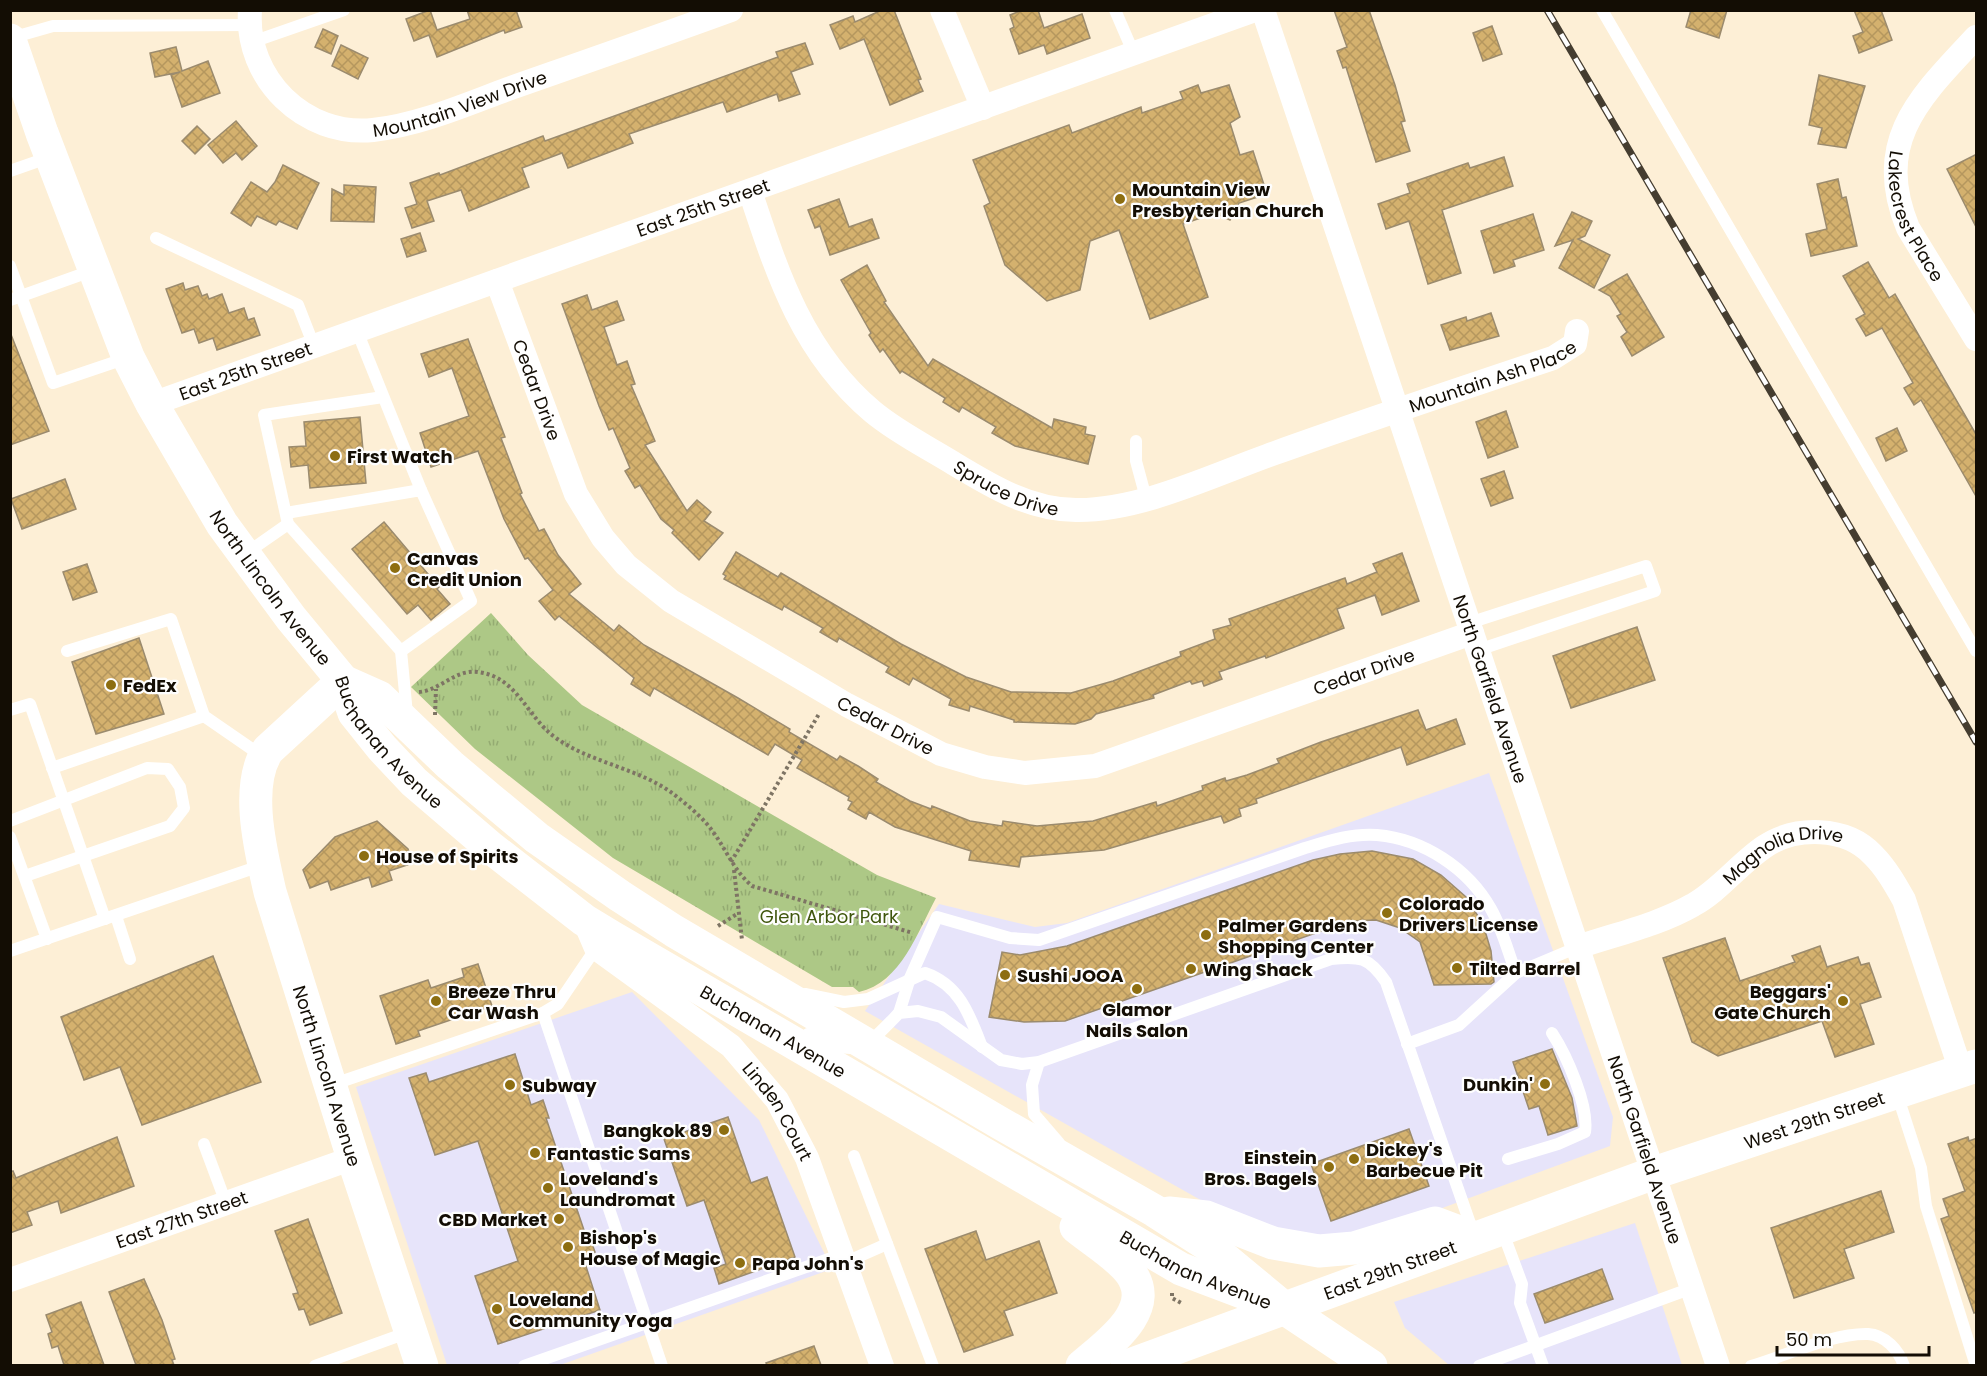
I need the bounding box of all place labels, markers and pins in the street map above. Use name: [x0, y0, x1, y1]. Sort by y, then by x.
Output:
place label: Mountain View Presbyterian Church: [1132, 177, 1324, 223]
marker: Mountain View Presbyterian Church: [1113, 192, 1127, 206]
place label: First Watch: [347, 444, 453, 469]
marker: First Watch: [328, 449, 342, 463]
place label: Canvas Credit Union: [407, 546, 522, 592]
marker: Canvas Credit Union: [388, 561, 402, 575]
place label: FedEx: [123, 673, 177, 698]
marker: FedEx: [104, 678, 118, 692]
place label: House of Spirits: [376, 844, 518, 869]
marker: House of Spirits: [357, 849, 371, 863]
place label: Colorado Drivers License: [1399, 891, 1538, 937]
marker: Colorado Drivers License: [1380, 906, 1394, 920]
place label: Palmer Gardens Shopping Center: [1218, 913, 1374, 959]
marker: Palmer Gardens Shopping Center: [1199, 928, 1213, 942]
place label: Tilted Barrel: [1469, 956, 1581, 981]
place label: Wing Shack: [1203, 957, 1314, 982]
marker: Tilted Barrel: [1450, 961, 1464, 975]
marker: Wing Shack: [1184, 962, 1198, 976]
place label: Sushi JOOA: [1017, 963, 1123, 988]
marker: Sushi JOOA: [998, 968, 1012, 982]
place label: Breeze Thru Car Wash: [448, 979, 556, 1025]
place label: Beggars' Gate Church: [1714, 979, 1831, 1025]
marker: Glamor Nails Salon: [1130, 982, 1144, 996]
marker: Breeze Thru Car Wash: [429, 994, 443, 1008]
marker: Beggars' Gate Church: [1836, 994, 1850, 1008]
place label: Glamor Nails Salon: [1086, 997, 1188, 1043]
place label: Dunkin': [1463, 1072, 1533, 1097]
place label: Subway: [522, 1073, 597, 1098]
marker: Dunkin': [1538, 1077, 1552, 1091]
marker: Subway: [503, 1078, 517, 1092]
place label: Bangkok 89: [603, 1118, 712, 1143]
marker: Bangkok 89: [717, 1123, 731, 1137]
place label: Dickey's Barbecue Pit: [1366, 1137, 1483, 1183]
place label: Fantastic Sams: [547, 1141, 691, 1166]
place label: Einstein Bros. Bagels: [1204, 1145, 1317, 1191]
marker: Fantastic Sams: [528, 1146, 542, 1160]
marker: Dickey's Barbecue Pit: [1347, 1152, 1361, 1166]
marker: Einstein Bros. Bagels: [1322, 1160, 1336, 1174]
place label: Loveland's Laundromat: [560, 1166, 675, 1212]
marker: Loveland's Laundromat: [541, 1181, 555, 1195]
place label: CBD Market: [439, 1207, 547, 1232]
marker: CBD Market: [552, 1212, 566, 1226]
place label: Bishop's House of Magic: [580, 1225, 721, 1271]
marker: Bishop's House of Magic: [561, 1240, 575, 1254]
place label: Papa John's: [752, 1251, 864, 1276]
marker: Papa John's: [733, 1256, 747, 1270]
place label: Loveland Community Yoga: [509, 1287, 672, 1333]
marker: Loveland Community Yoga: [490, 1302, 504, 1316]

